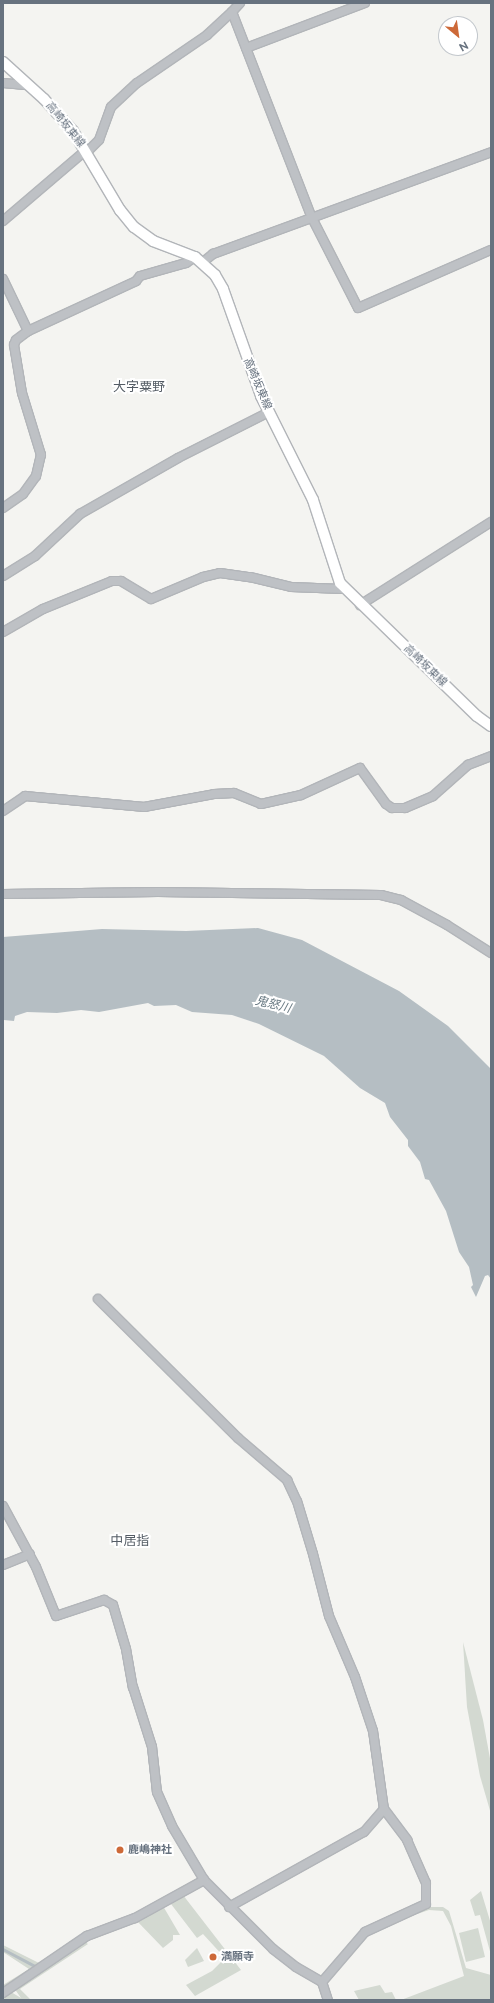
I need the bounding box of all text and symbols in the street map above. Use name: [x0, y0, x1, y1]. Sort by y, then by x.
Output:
north arrow: [438, 16, 478, 56]
text: N: [457, 38, 470, 54]
street label: 高崎坂東線: [43, 99, 87, 151]
street label: 高崎坂東線: [240, 356, 274, 412]
district label: 大字粟野: [113, 379, 165, 395]
street label: 高崎坂東線: [401, 642, 449, 690]
water label: 鬼怒川: [254, 994, 292, 1016]
district label: 中居指: [111, 1533, 149, 1549]
place label: 鹿嶋神社: [128, 1843, 172, 1857]
marker: 鹿嶋神社: [115, 1845, 125, 1855]
place label: 満願寺: [221, 1950, 254, 1964]
marker: 満願寺: [208, 1952, 218, 1962]

